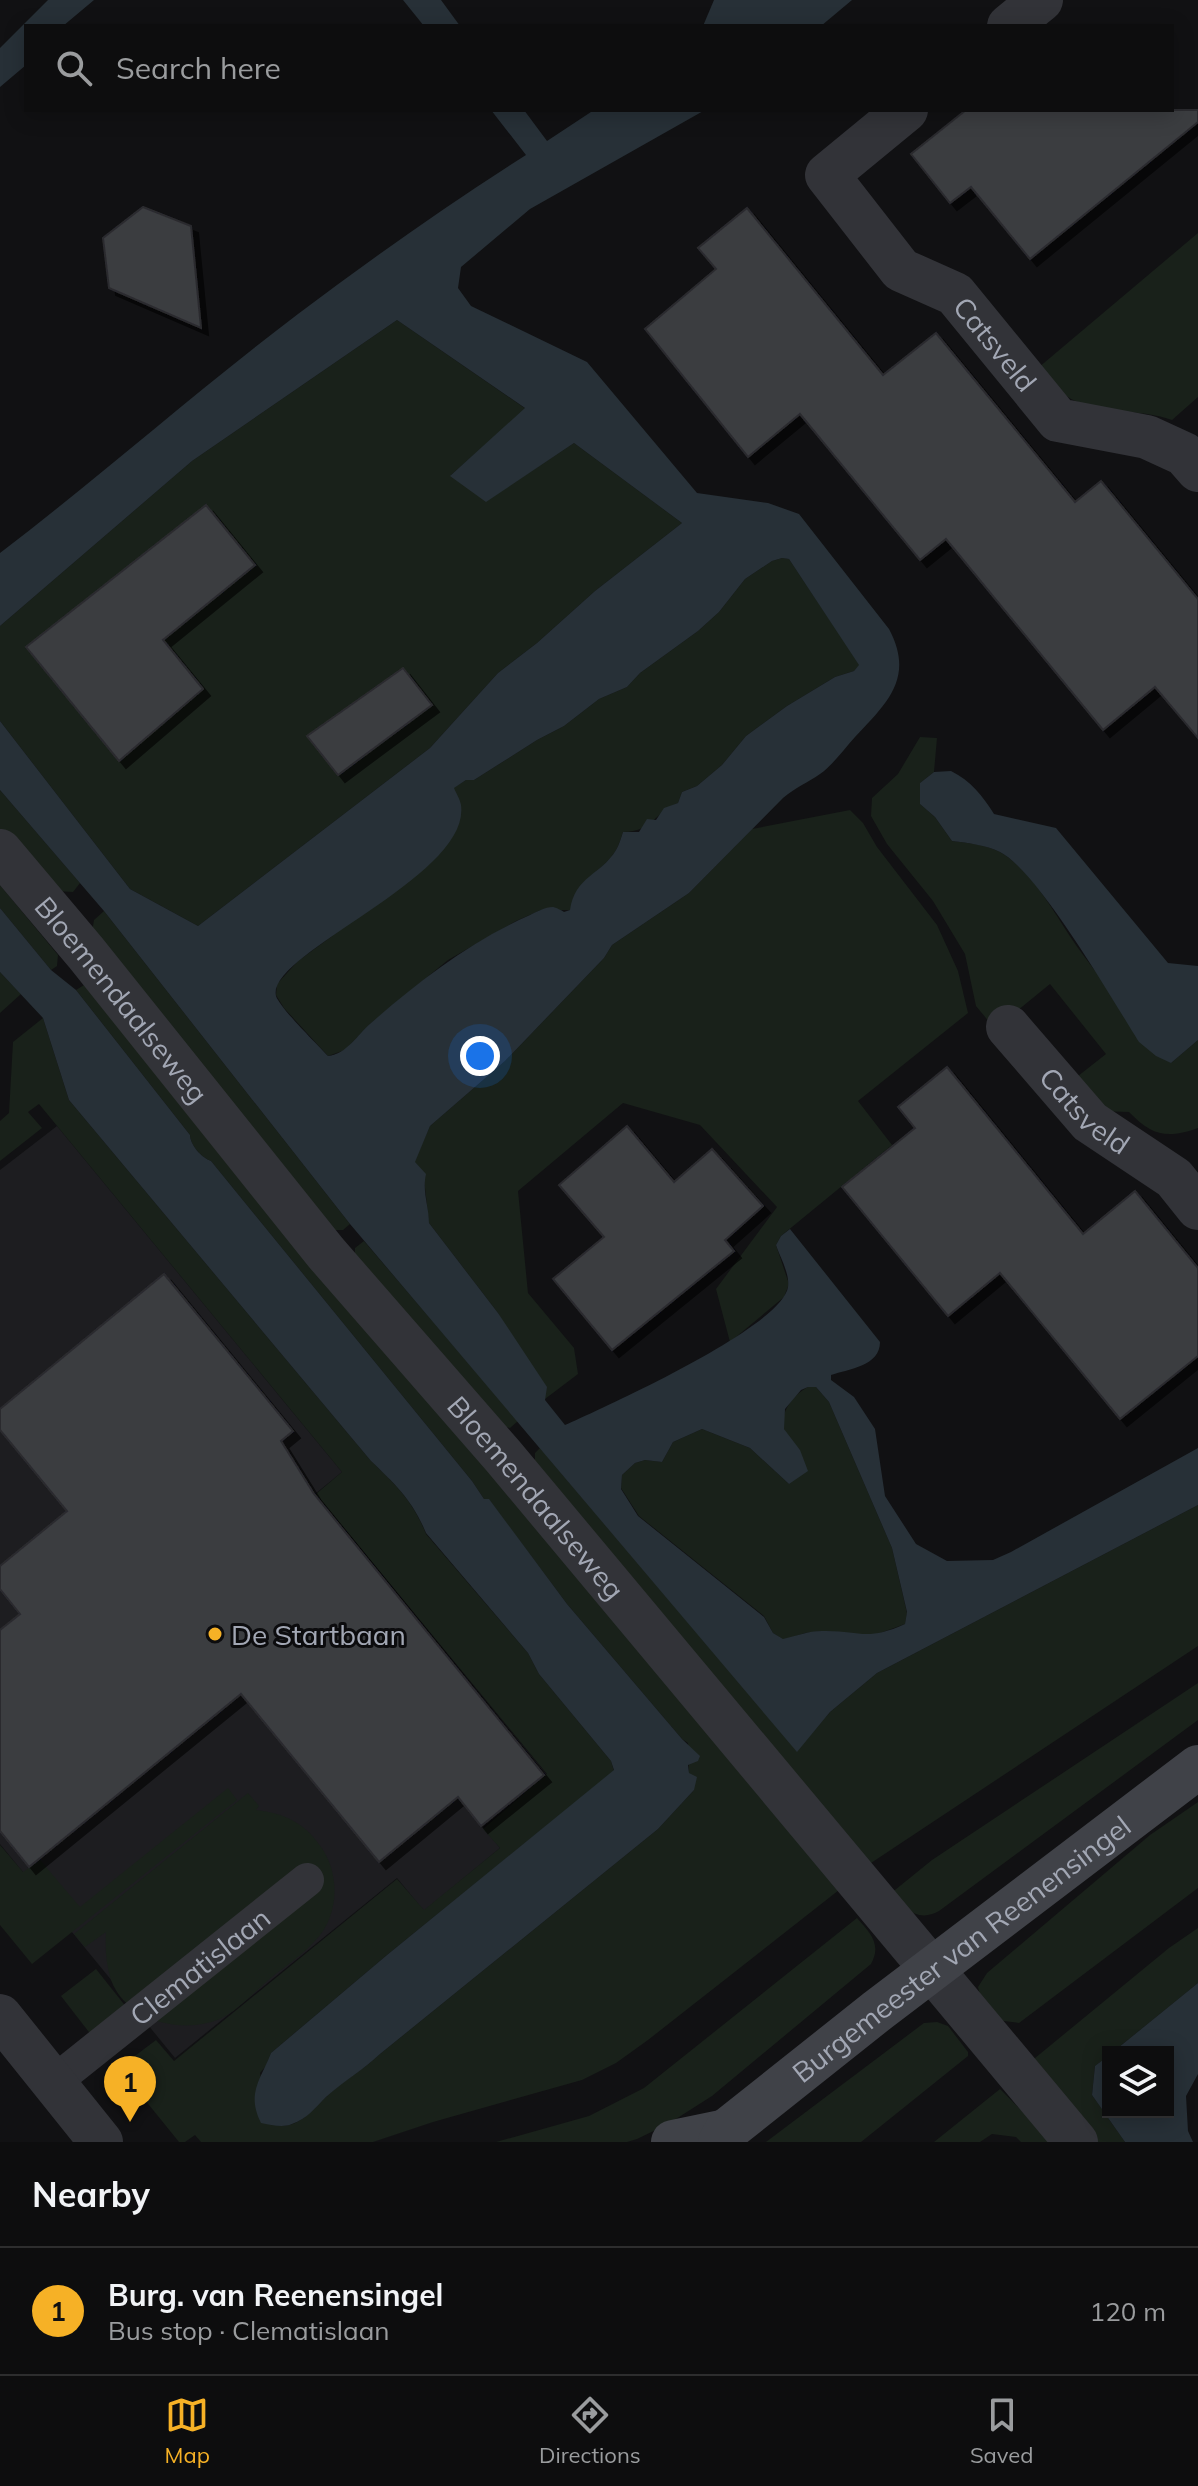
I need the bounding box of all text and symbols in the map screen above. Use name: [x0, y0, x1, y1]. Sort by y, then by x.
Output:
search box: [24, 24, 1174, 112]
icon: search: [52, 46, 96, 90]
text: Search here: [116, 49, 281, 87]
street label: Catsveld: [947, 289, 1045, 398]
street label: Bloemendaalseweg: [28, 889, 216, 1109]
your location: [460, 1036, 500, 1076]
street label: Catsveld: [1033, 1059, 1137, 1161]
street label: Bloemendaalseweg: [441, 1388, 632, 1606]
place label: De Startbaan: [231, 1617, 406, 1652]
marker: De Startbaan: [206, 1625, 224, 1643]
street label: Burgemeester van Reenensingel: [785, 1808, 1137, 2089]
street label: Clematislaan: [122, 1899, 277, 2033]
map controls: [1102, 2046, 1174, 2118]
button: layers: [1102, 2046, 1174, 2118]
pin: 1: [104, 2056, 156, 2122]
text: Nearby: [32, 2173, 150, 2216]
text: Burg. van Reenensingel: [108, 2276, 443, 2314]
text: 1: [50, 2295, 66, 2328]
text: 120 m: [1090, 2295, 1166, 2328]
text: Bus stop · Clematislaan: [108, 2314, 389, 2347]
tab: Map: [165, 2393, 210, 2469]
tab: Directions: [539, 2393, 641, 2469]
tab: Saved: [970, 2393, 1033, 2469]

